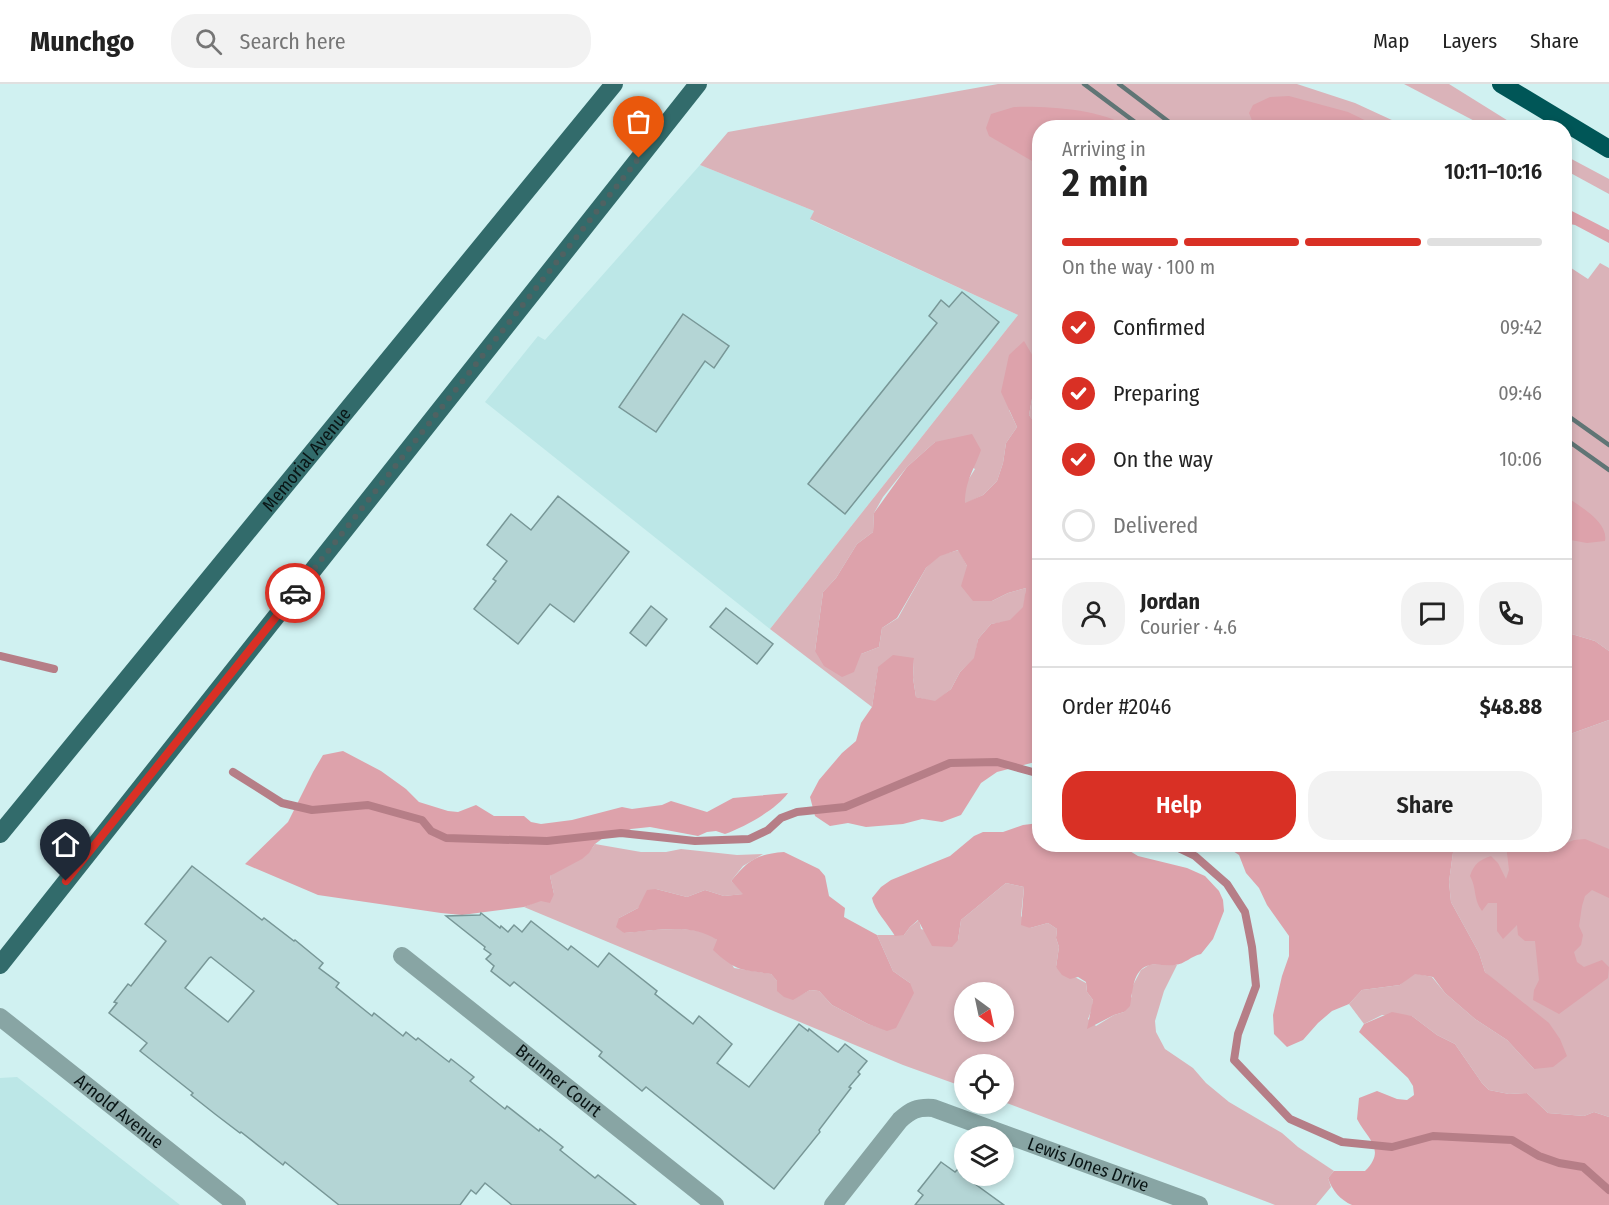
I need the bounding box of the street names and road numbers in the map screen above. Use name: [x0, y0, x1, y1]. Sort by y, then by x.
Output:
street label: Memorial Avenue: [258, 403, 356, 516]
street label: Brunner Court: [511, 1040, 606, 1122]
street label: Arnold Avenue: [70, 1069, 168, 1154]
street label: Lewis Jones Drive: [1025, 1132, 1152, 1197]

